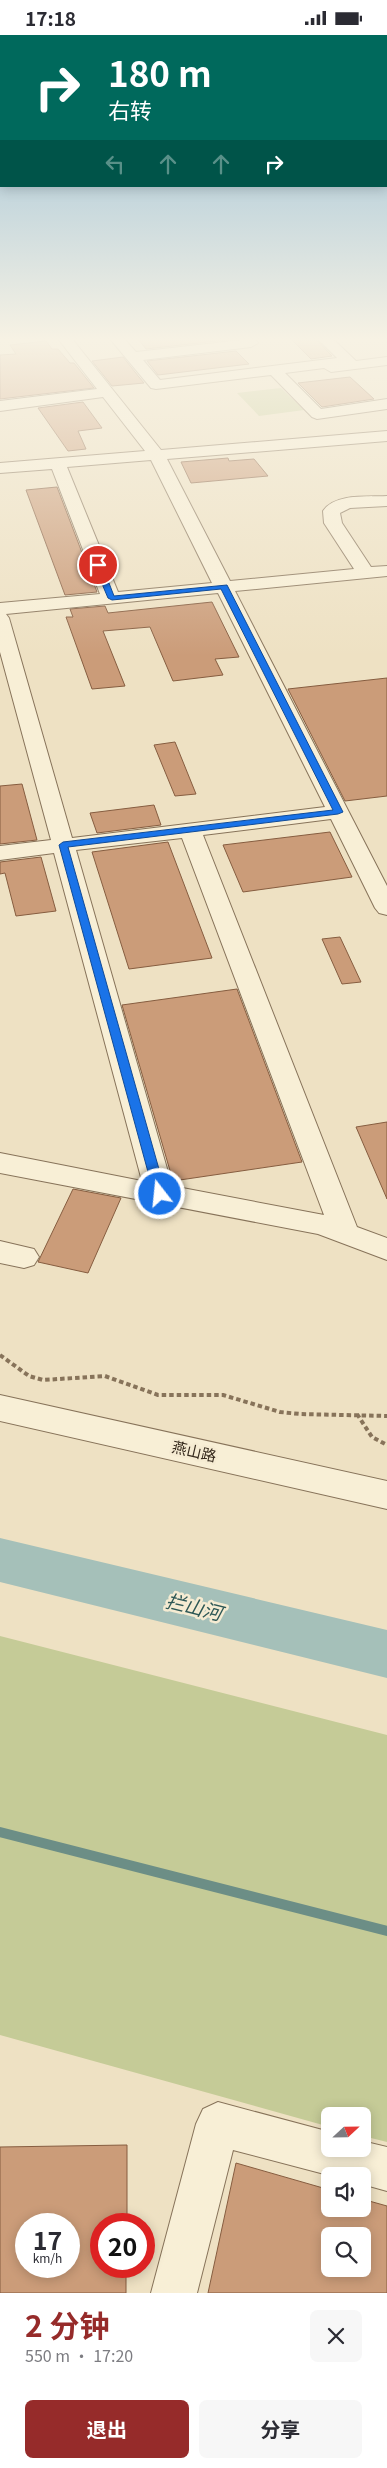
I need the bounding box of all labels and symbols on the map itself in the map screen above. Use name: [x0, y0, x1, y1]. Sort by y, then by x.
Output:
pin: [77, 544, 119, 586]
position arrow: [133, 1167, 185, 1219]
street label: 燕山路: [170, 1435, 219, 1466]
water label: 拦山河: [163, 1586, 229, 1627]
north arrow: [321, 2107, 371, 2157]
speed limit sign: 20: [90, 2213, 155, 2278]

